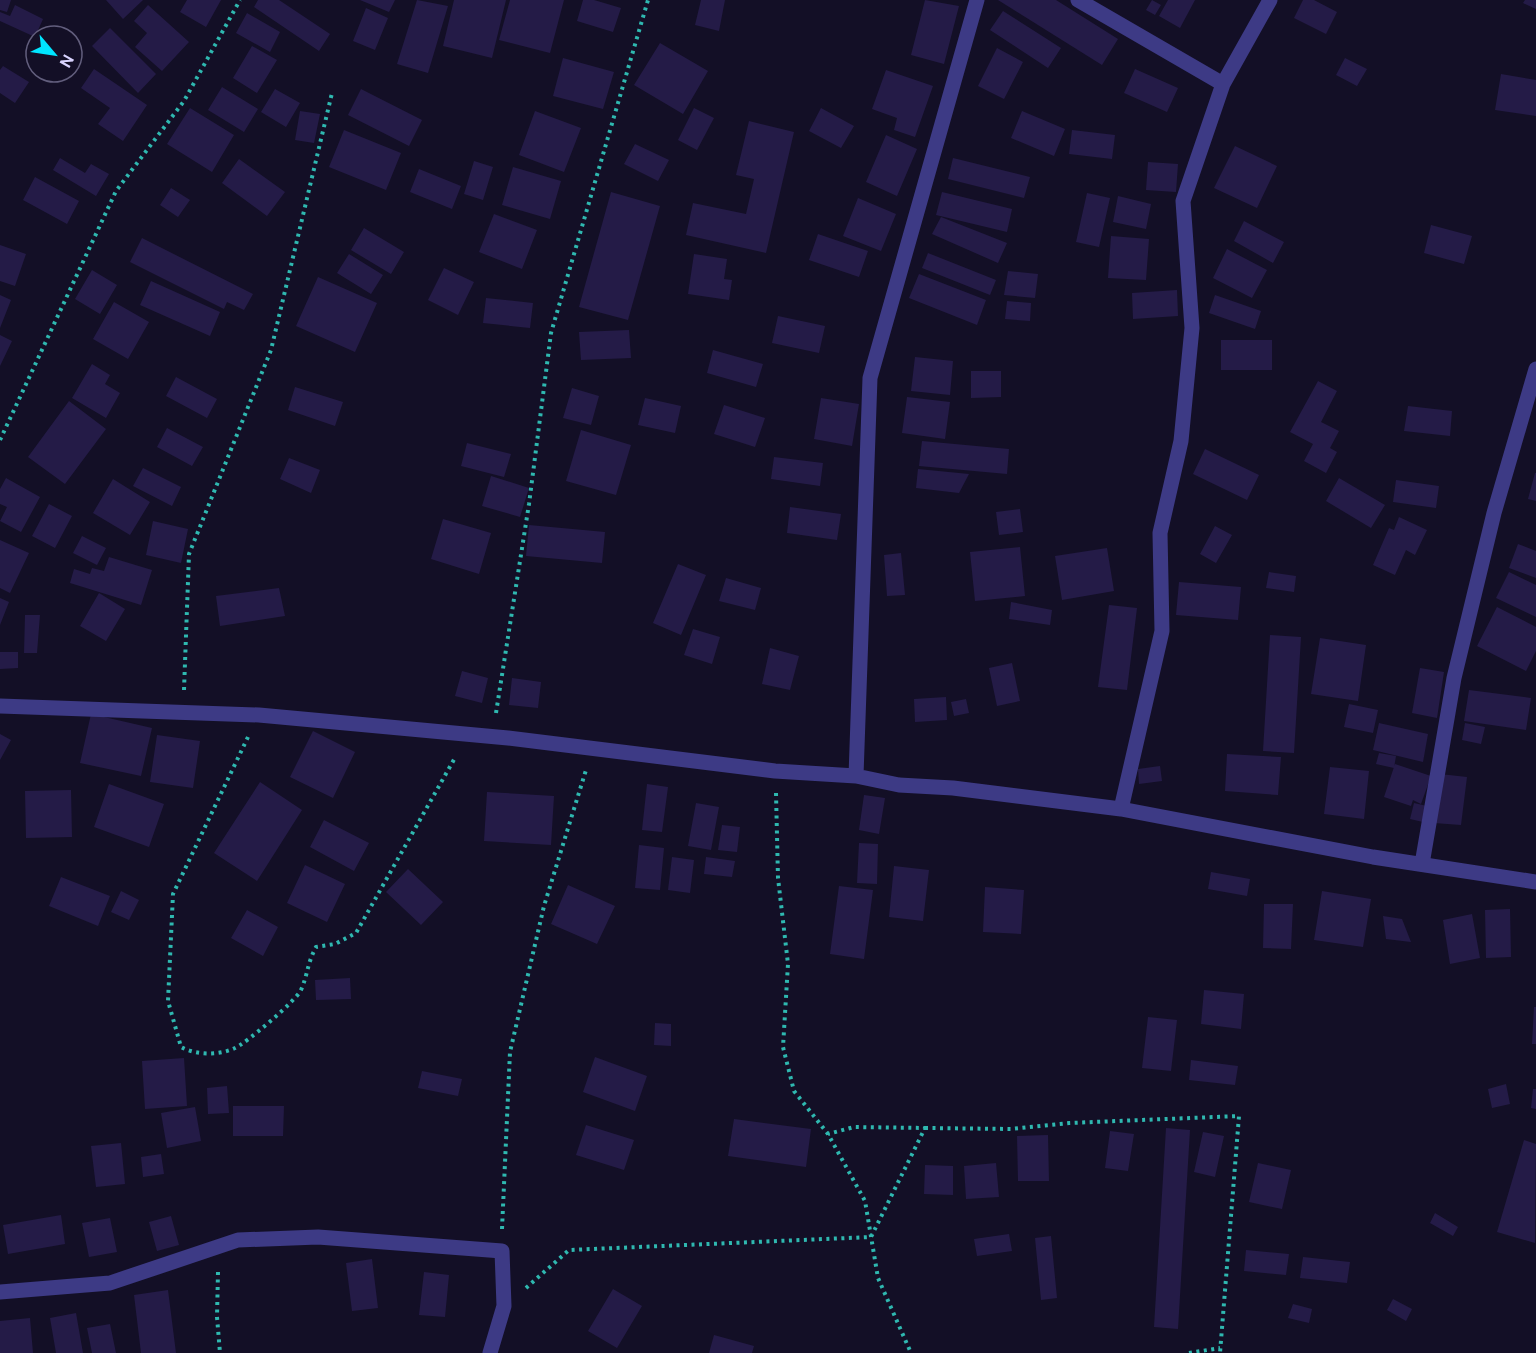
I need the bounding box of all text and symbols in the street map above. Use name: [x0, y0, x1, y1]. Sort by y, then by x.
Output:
north arrow: [24, 24, 84, 84]
text: N: [55, 51, 79, 71]

